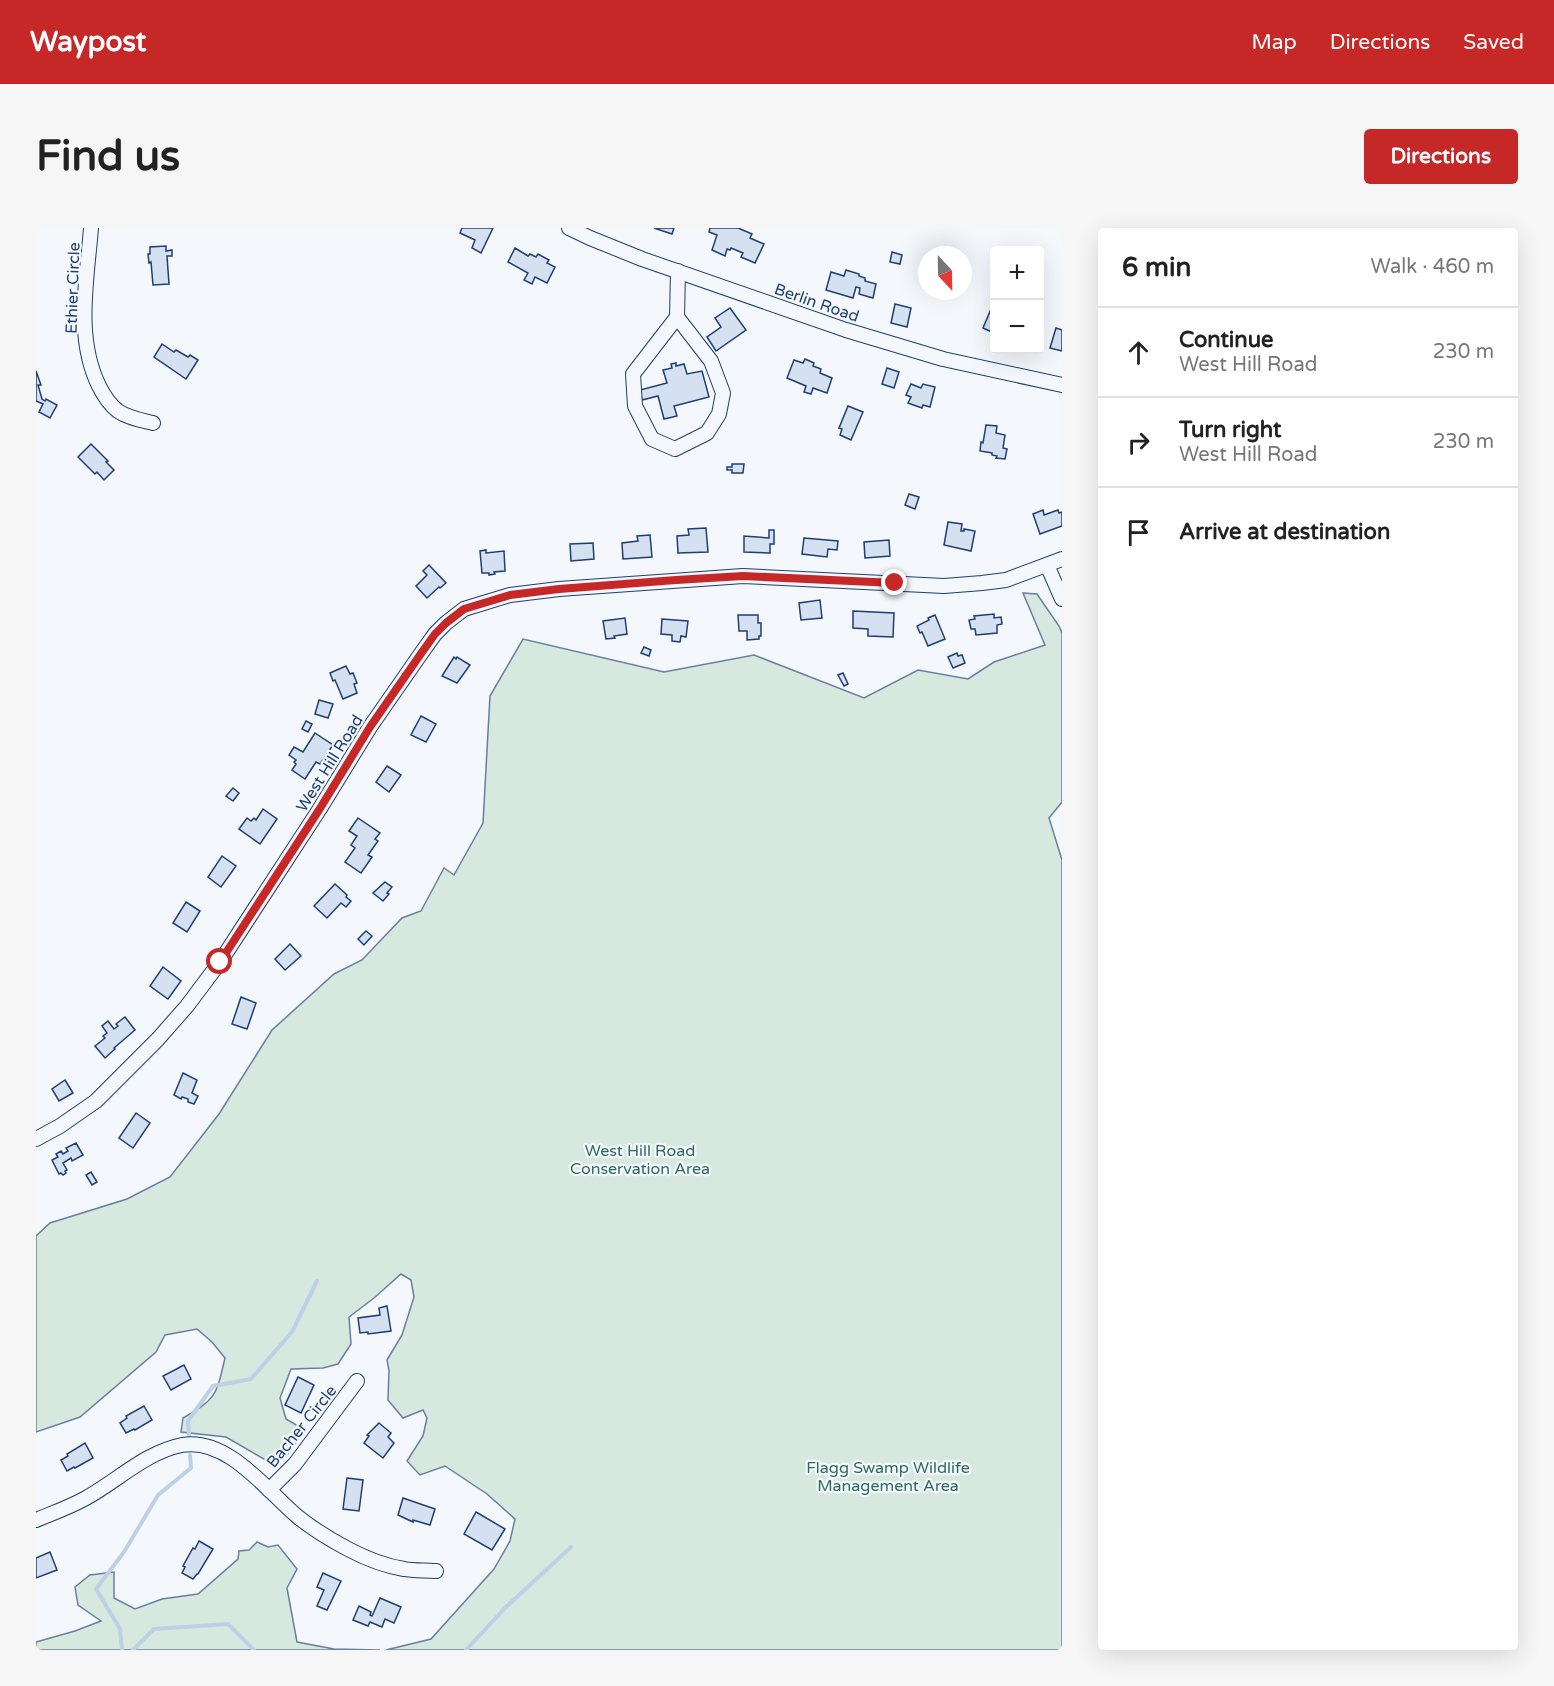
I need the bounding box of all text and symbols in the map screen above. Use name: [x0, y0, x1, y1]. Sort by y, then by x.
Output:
text: Waypost: [30, 25, 146, 59]
text: Map: [1251, 30, 1297, 55]
text: Directions: [1330, 30, 1430, 55]
text: Saved: [1463, 30, 1524, 55]
button: Directions: [1364, 129, 1518, 184]
text: Find us: [36, 131, 180, 182]
street label: Ethier Circle: [61, 242, 85, 334]
north arrow: [918, 246, 972, 300]
map controls: [990, 246, 1044, 354]
button: +: [990, 246, 1044, 300]
text: 6 min: [1122, 252, 1191, 283]
text: Walk · 460 m: [1371, 255, 1494, 279]
street label: Berlin Road: [772, 279, 862, 327]
button: −: [990, 300, 1044, 354]
text: Continue: [1179, 327, 1274, 353]
icon: ahead: [1122, 336, 1155, 369]
text: 230 m: [1433, 340, 1494, 364]
text: West Hill Road: [1179, 353, 1317, 377]
text: Turn right: [1179, 417, 1281, 443]
icon: right: [1122, 426, 1155, 459]
text: 230 m: [1433, 430, 1494, 454]
text: West Hill Road: [1179, 443, 1317, 467]
icon: arrive: [1122, 516, 1155, 549]
text: Arrive at destination: [1179, 519, 1390, 545]
route end: [881, 569, 907, 595]
street label: West Hill Road: [292, 711, 368, 816]
route start: [206, 948, 232, 974]
park label: West Hill Road Conservation Area: [570, 1141, 710, 1179]
street label: Bacher Circle: [262, 1381, 341, 1472]
park label: Flagg Swamp Wildlife Management Area: [806, 1458, 970, 1496]

